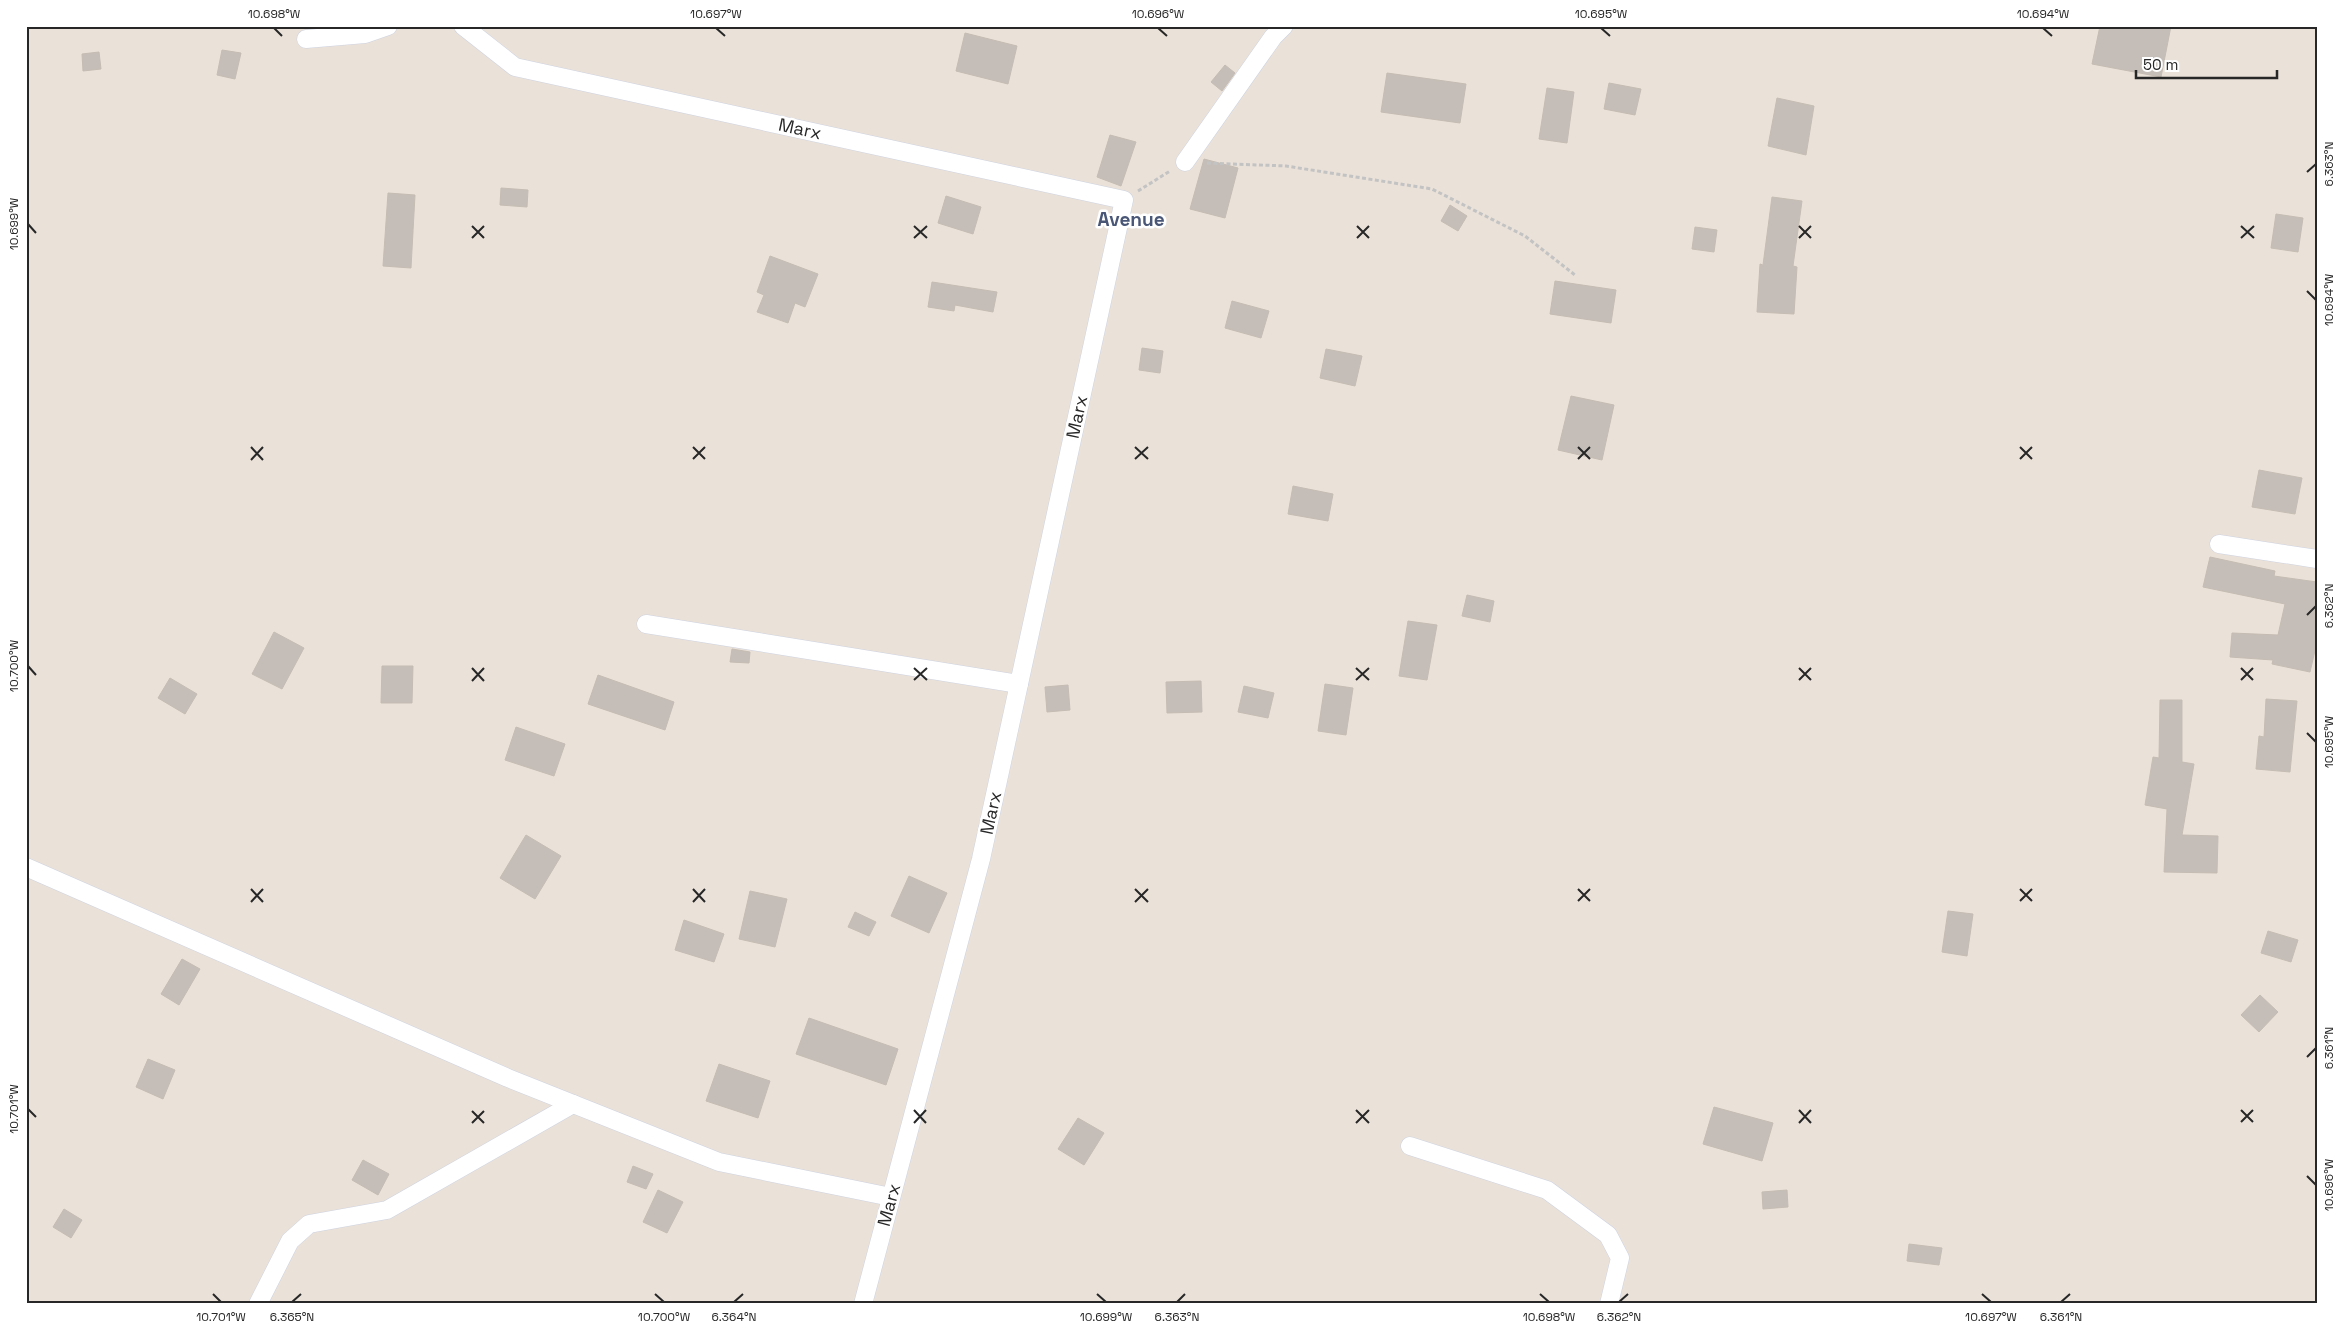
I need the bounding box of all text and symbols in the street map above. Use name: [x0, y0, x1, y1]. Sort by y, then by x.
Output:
text: 10.698°W: [248, 6, 301, 22]
text: 10.697°W: [690, 6, 742, 22]
text: 10.696°W: [1132, 6, 1185, 22]
text: 10.695°W: [1575, 6, 1628, 22]
text: 10.694°W: [2017, 6, 2070, 22]
scale bar: [2136, 48, 2277, 80]
text: 50 m: [2143, 55, 2178, 74]
street label: Marx: [776, 113, 824, 144]
text: 6.363°N: [2321, 142, 2337, 186]
text: 10.699°W: [6, 197, 22, 250]
district label: Avenue: [1097, 207, 1165, 232]
text: 10.694°W: [2321, 273, 2337, 326]
street label: Marx: [1061, 393, 1092, 441]
text: 6.362°N: [2321, 584, 2337, 628]
text: 10.700°W: [6, 639, 22, 692]
text: 10.695°W: [2321, 715, 2337, 768]
street label: Marx: [975, 789, 1006, 837]
text: 6.361°N: [2321, 1027, 2337, 1069]
text: 10.701°W: [6, 1084, 22, 1134]
text: 10.696°W: [2321, 1158, 2337, 1211]
street label: Marx: [872, 1181, 905, 1229]
text: 10.701°W: [196, 1309, 246, 1325]
text: 6.365°N: [270, 1309, 314, 1325]
text: 10.700°W: [638, 1309, 691, 1325]
text: 6.364°N: [711, 1309, 757, 1325]
text: 10.699°W: [1080, 1309, 1133, 1325]
text: 6.363°N: [1155, 1309, 1199, 1325]
text: 10.698°W: [1523, 1309, 1576, 1325]
text: 6.362°N: [1597, 1309, 1641, 1325]
text: 10.697°W: [1965, 1309, 2017, 1325]
text: 6.361°N: [2040, 1309, 2082, 1325]

